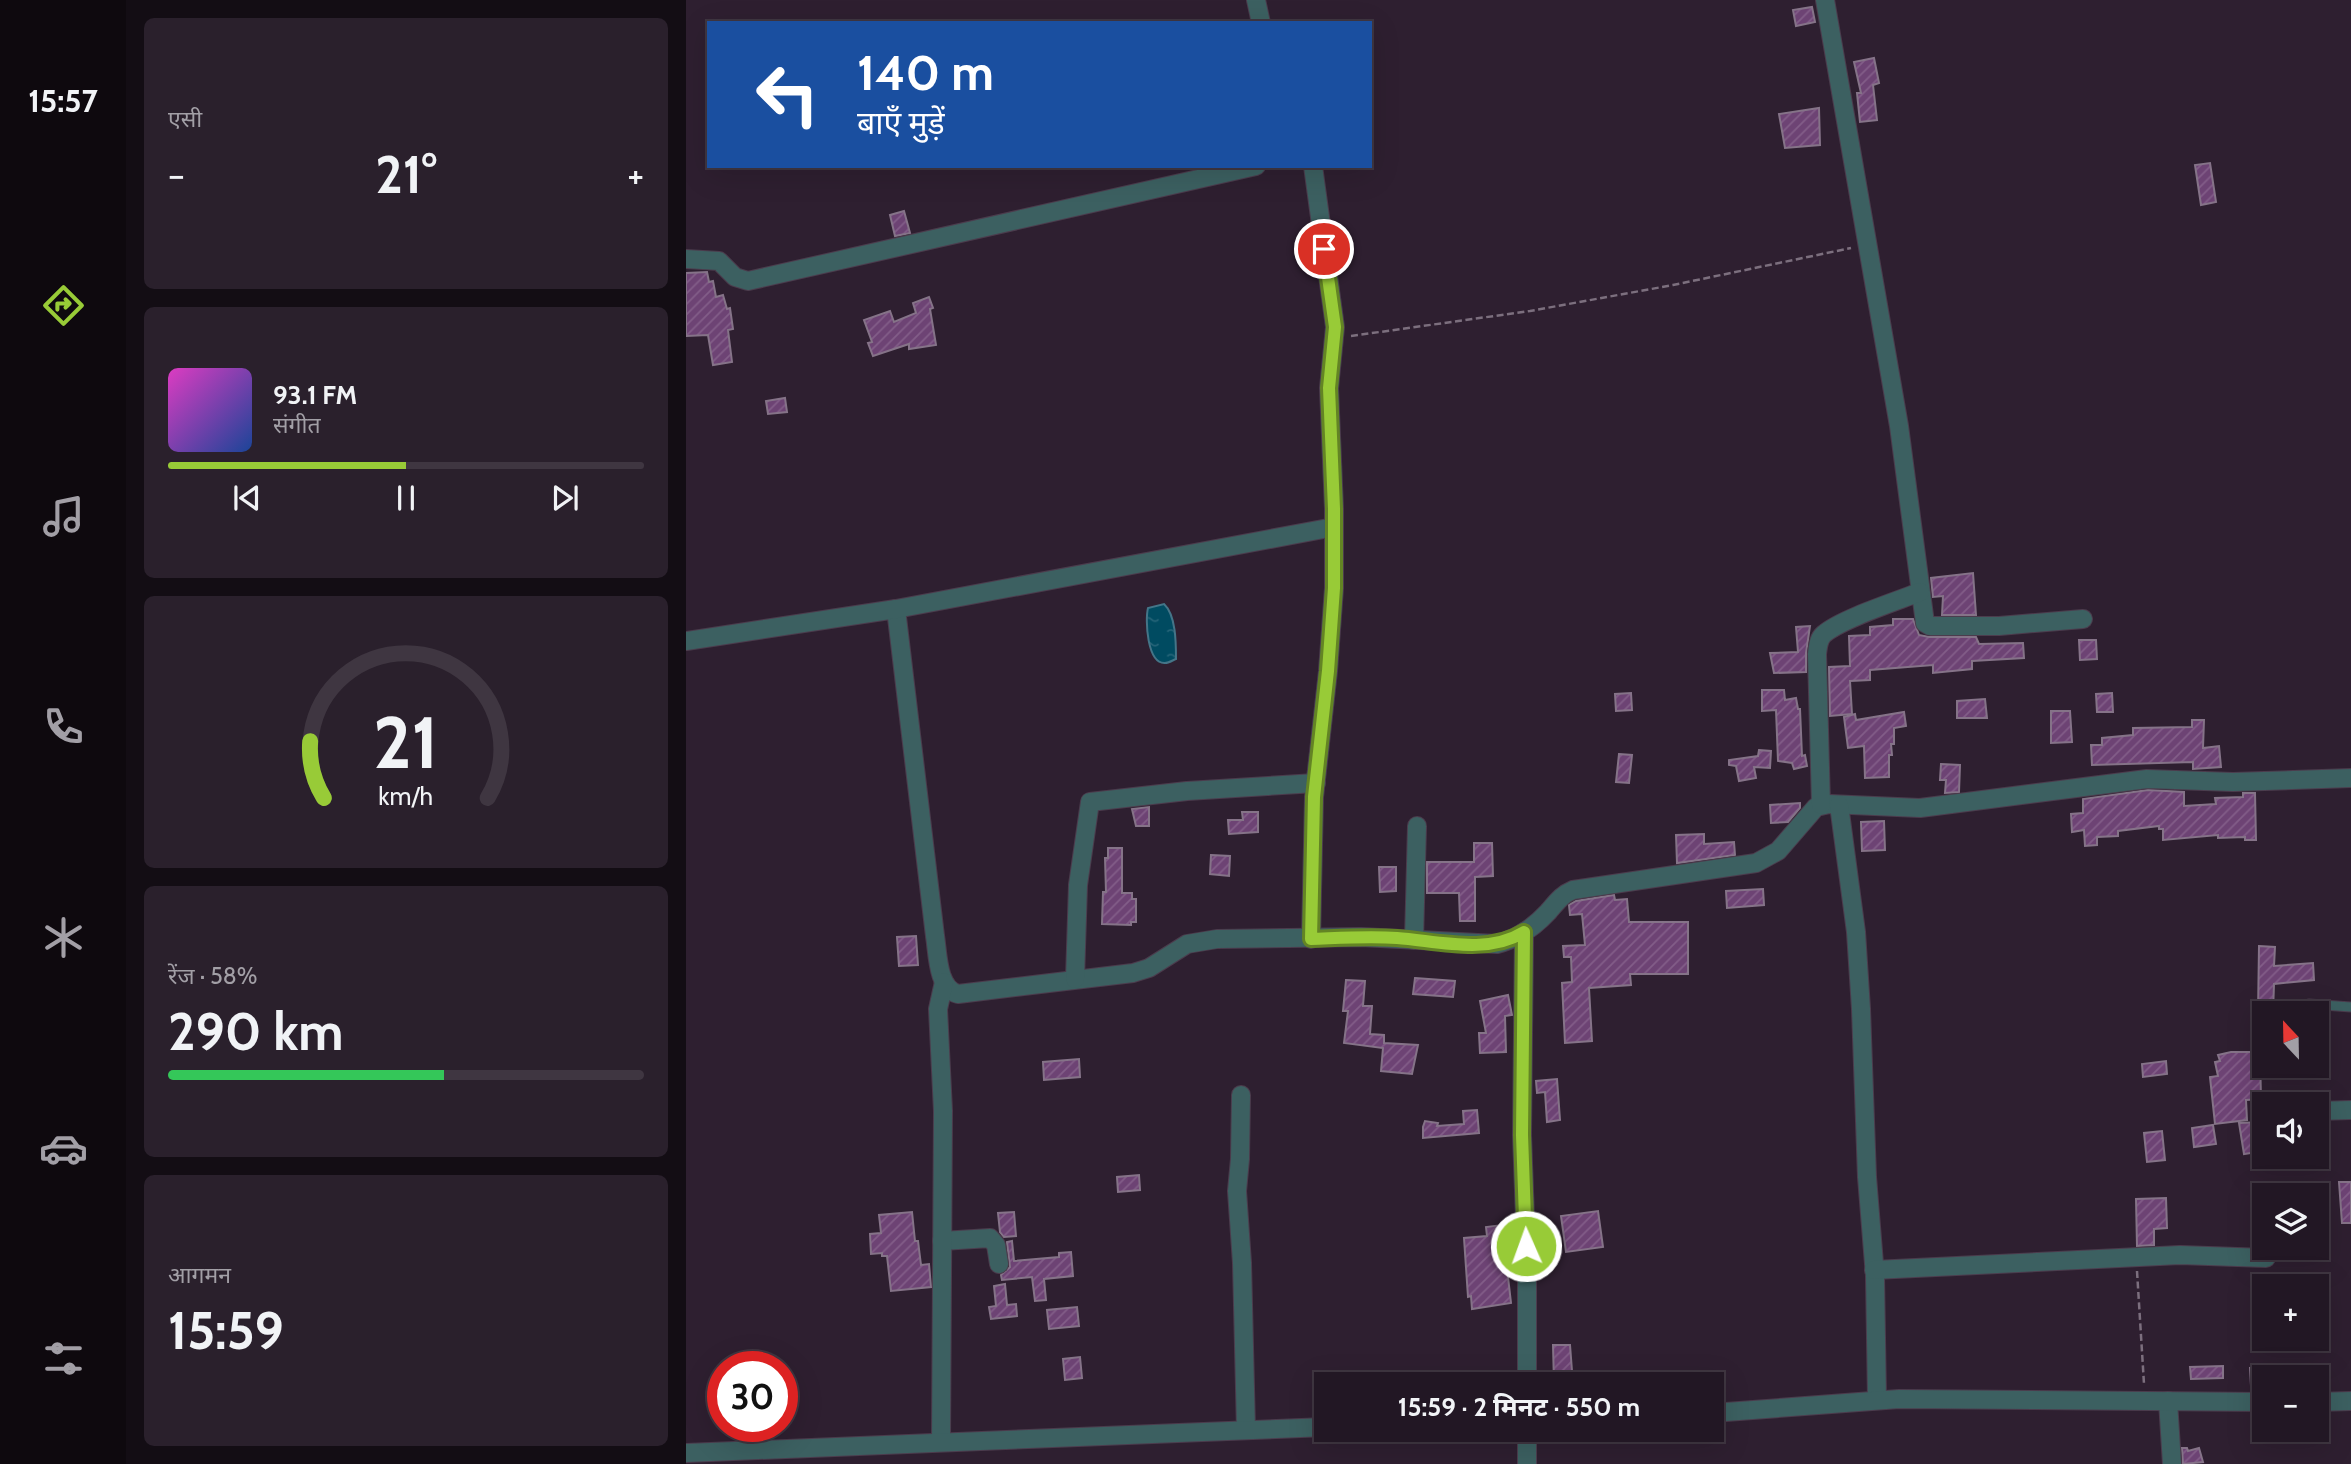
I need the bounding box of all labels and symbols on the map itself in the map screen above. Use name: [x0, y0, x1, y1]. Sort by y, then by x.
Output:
pin: [1294, 219, 1354, 279]
north arrow: [2252, 1001, 2329, 1078]
position arrow: [1489, 1209, 1563, 1283]
speed limit sign: 30: [707, 1351, 798, 1442]

